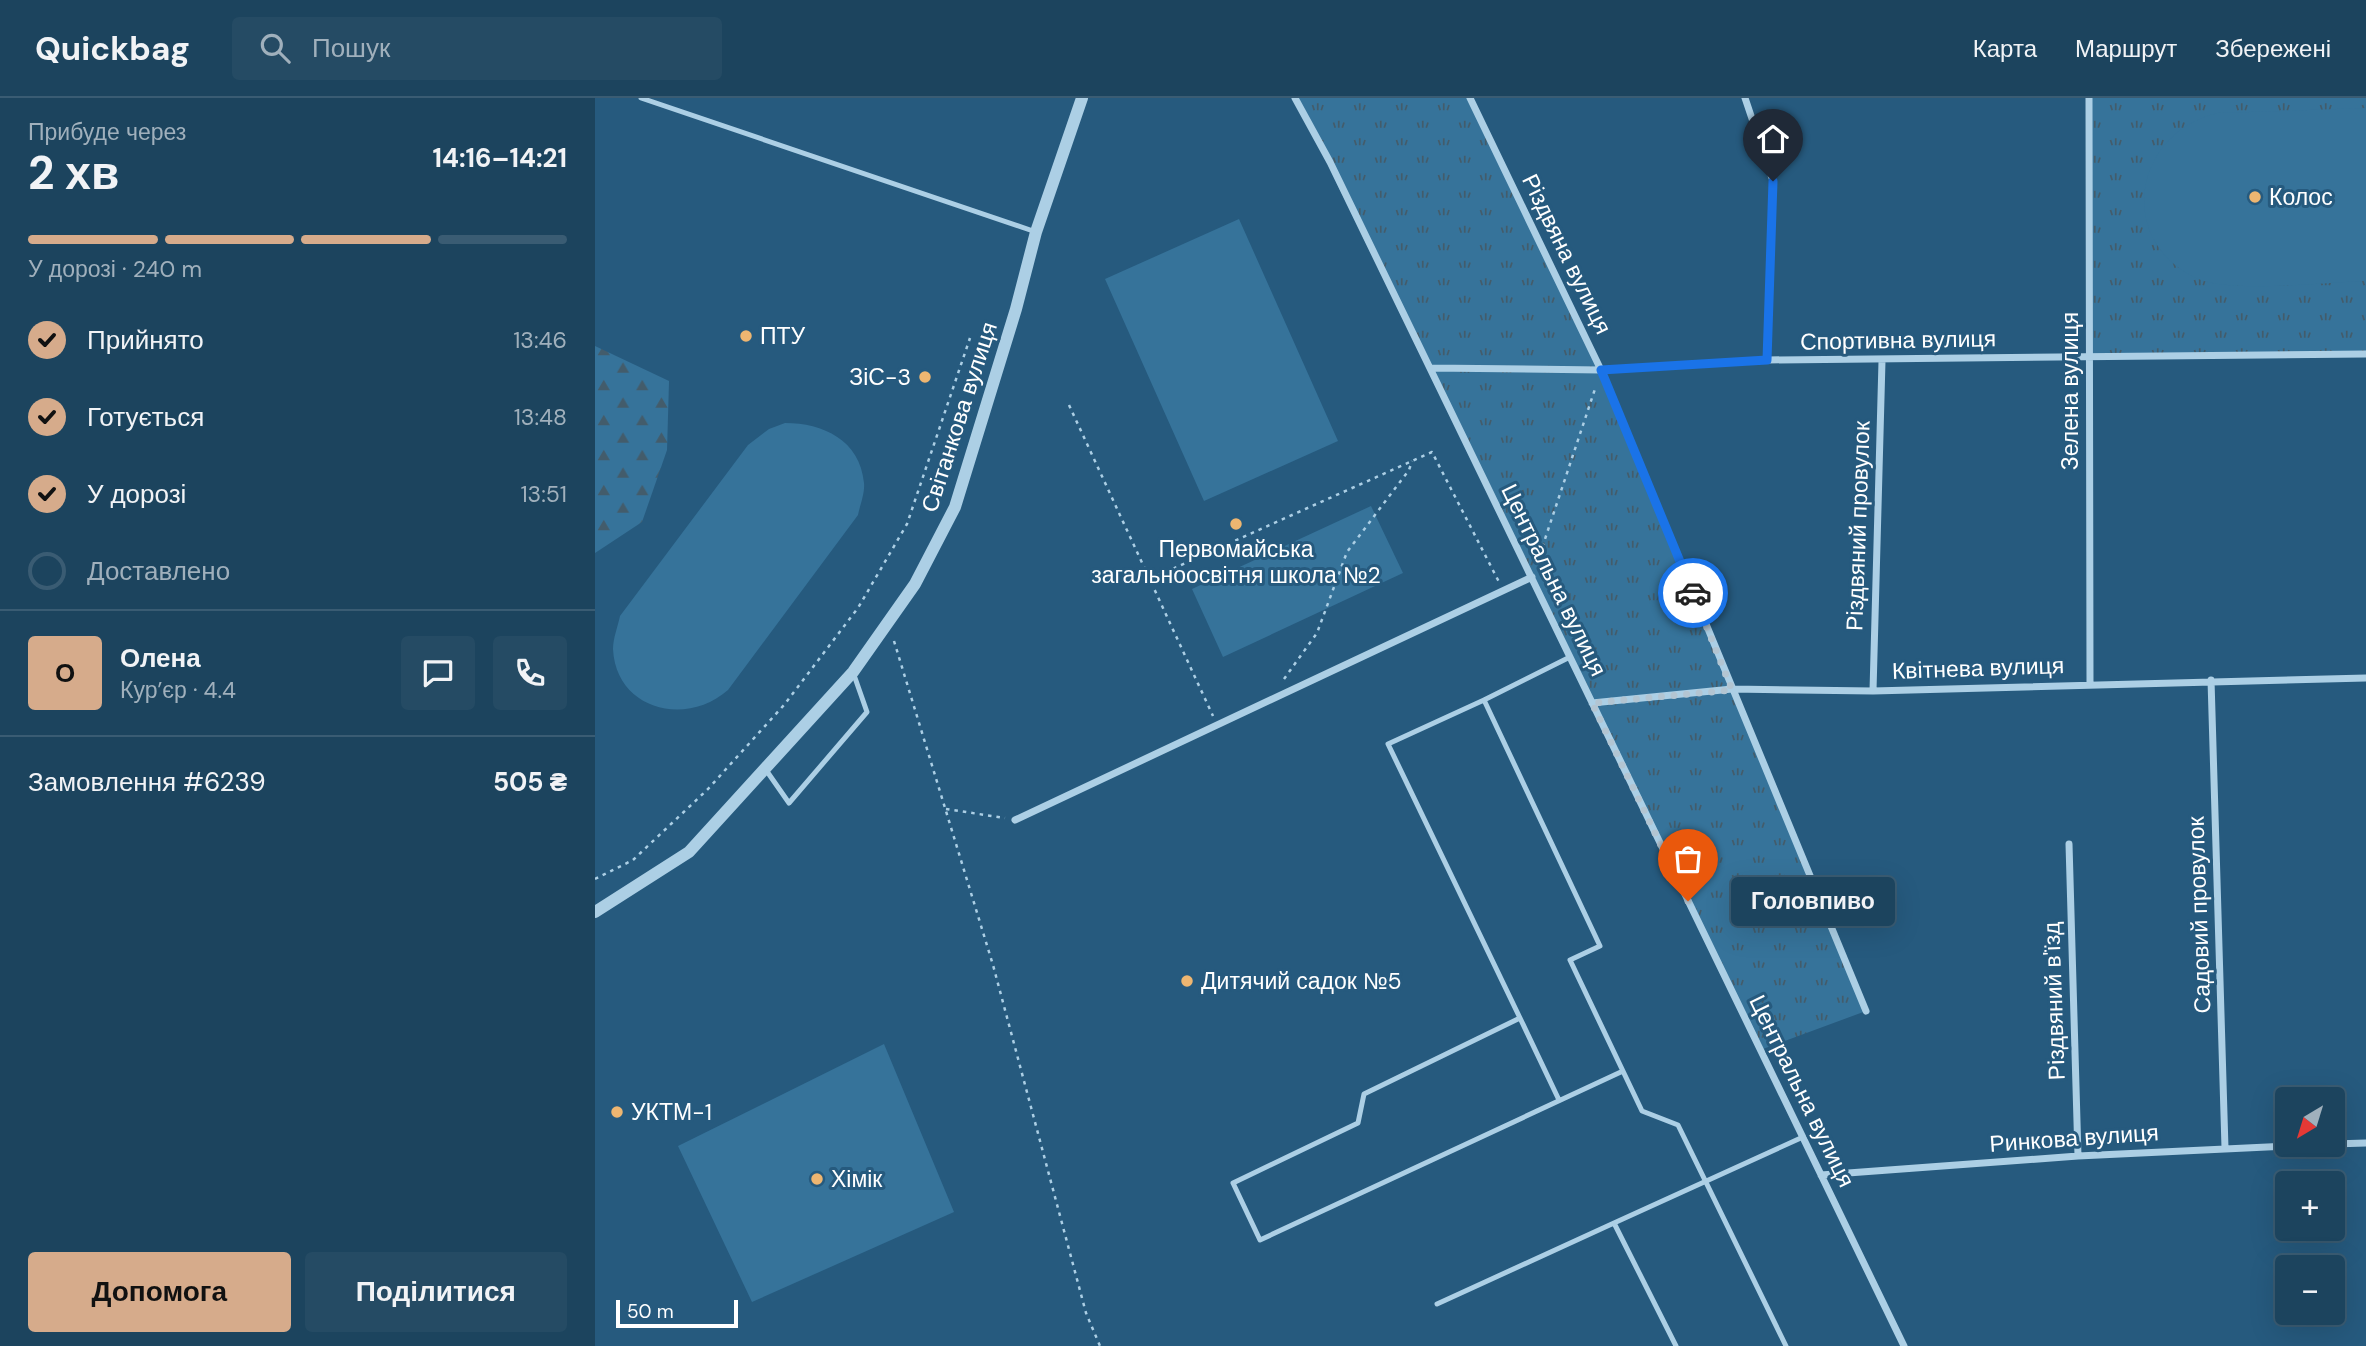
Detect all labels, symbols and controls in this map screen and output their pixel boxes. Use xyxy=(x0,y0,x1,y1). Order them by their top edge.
search box xyxy=(232,17,722,80)
text: Quickbag xyxy=(35,27,190,70)
icon: search xyxy=(256,29,294,67)
text: Пошук xyxy=(312,31,390,65)
text: Карта xyxy=(1973,33,2037,64)
text: Маршрут xyxy=(2075,33,2177,64)
text: Збережені xyxy=(2215,33,2331,64)
pin xyxy=(1743,109,1803,181)
text: Прибуде через xyxy=(28,117,186,147)
icon: home xyxy=(1754,120,1792,158)
text: 14:16–14:21 xyxy=(433,141,567,175)
text: 2 хв xyxy=(28,143,119,203)
street label: Різдвяна вулиця xyxy=(1515,169,1619,339)
place label: Колос xyxy=(2269,182,2333,212)
marker: Колос xyxy=(2247,189,2263,205)
text: У дорозі · 240 m xyxy=(28,254,202,284)
street label: Зелена вулиця xyxy=(2055,312,2085,470)
street label: Світанкова вулиця xyxy=(914,318,1004,516)
icon: check xyxy=(28,321,66,359)
place label: ПТУ xyxy=(760,321,806,351)
text: Прийнято xyxy=(87,323,204,357)
street label: Спортивна вулиця xyxy=(1800,323,1996,357)
text: 13:46 xyxy=(513,325,567,355)
marker: ПТУ xyxy=(738,328,754,344)
place label: ЗіС-3 xyxy=(849,362,911,392)
marker: ЗіС-3 xyxy=(917,369,933,385)
icon: check xyxy=(28,398,66,436)
text: Готується xyxy=(87,400,204,434)
text: 13:48 xyxy=(514,402,567,432)
street label: Різдвяний провулок xyxy=(1839,420,1877,632)
icon: check xyxy=(28,475,66,513)
text: У дорозі xyxy=(87,477,186,511)
text: 13:51 xyxy=(520,479,567,509)
street label: Центральна вулиця xyxy=(1494,479,1614,681)
marker: Первомайська загальноосвітня школа №2 xyxy=(1228,516,1244,532)
place label: Первомайська загальноосвітня школа №2 xyxy=(1091,534,1381,590)
text: Доставлено xyxy=(87,554,230,588)
courier xyxy=(1658,558,1728,628)
icon: car xyxy=(1674,574,1712,612)
button: chat xyxy=(401,636,475,710)
button: phone xyxy=(493,636,567,710)
text: Олена xyxy=(120,641,201,675)
street label: Квітнева вулиця xyxy=(1891,650,2065,686)
text: О xyxy=(55,656,75,690)
text: Кур’єр · 4.4 xyxy=(120,675,236,705)
text: Замовлення #6239 xyxy=(28,765,266,799)
text: 505 ₴ xyxy=(493,765,567,799)
street label: Садовий провулок xyxy=(2181,815,2217,1014)
pin xyxy=(1658,829,1718,901)
icon: bag xyxy=(1669,840,1707,878)
callout: Головпиво xyxy=(1730,876,1895,926)
text: Головпиво xyxy=(1751,886,1875,916)
street label: Різдвяний в'їзд xyxy=(2036,921,2072,1081)
place label: Дитячий садок №5 xyxy=(1201,966,1402,996)
marker: Дитячий садок №5 xyxy=(1179,973,1195,989)
street label: Центральна вулиця xyxy=(1742,990,1862,1192)
north arrow xyxy=(2275,1087,2345,1157)
map controls xyxy=(2275,1087,2345,1325)
place label: УКТМ-1 xyxy=(631,1097,712,1127)
marker: УКТМ-1 xyxy=(609,1104,625,1120)
street label: Ринкова вулиця xyxy=(1988,1117,2160,1159)
place label: Хімік xyxy=(831,1164,883,1194)
marker: Хімік xyxy=(809,1171,825,1187)
button: + xyxy=(2275,1171,2345,1241)
button: Допомога xyxy=(28,1252,291,1332)
button: Поділитися xyxy=(305,1252,567,1332)
button: − xyxy=(2275,1255,2345,1325)
scale bar xyxy=(616,1297,739,1329)
text: 50 m xyxy=(627,1299,674,1324)

